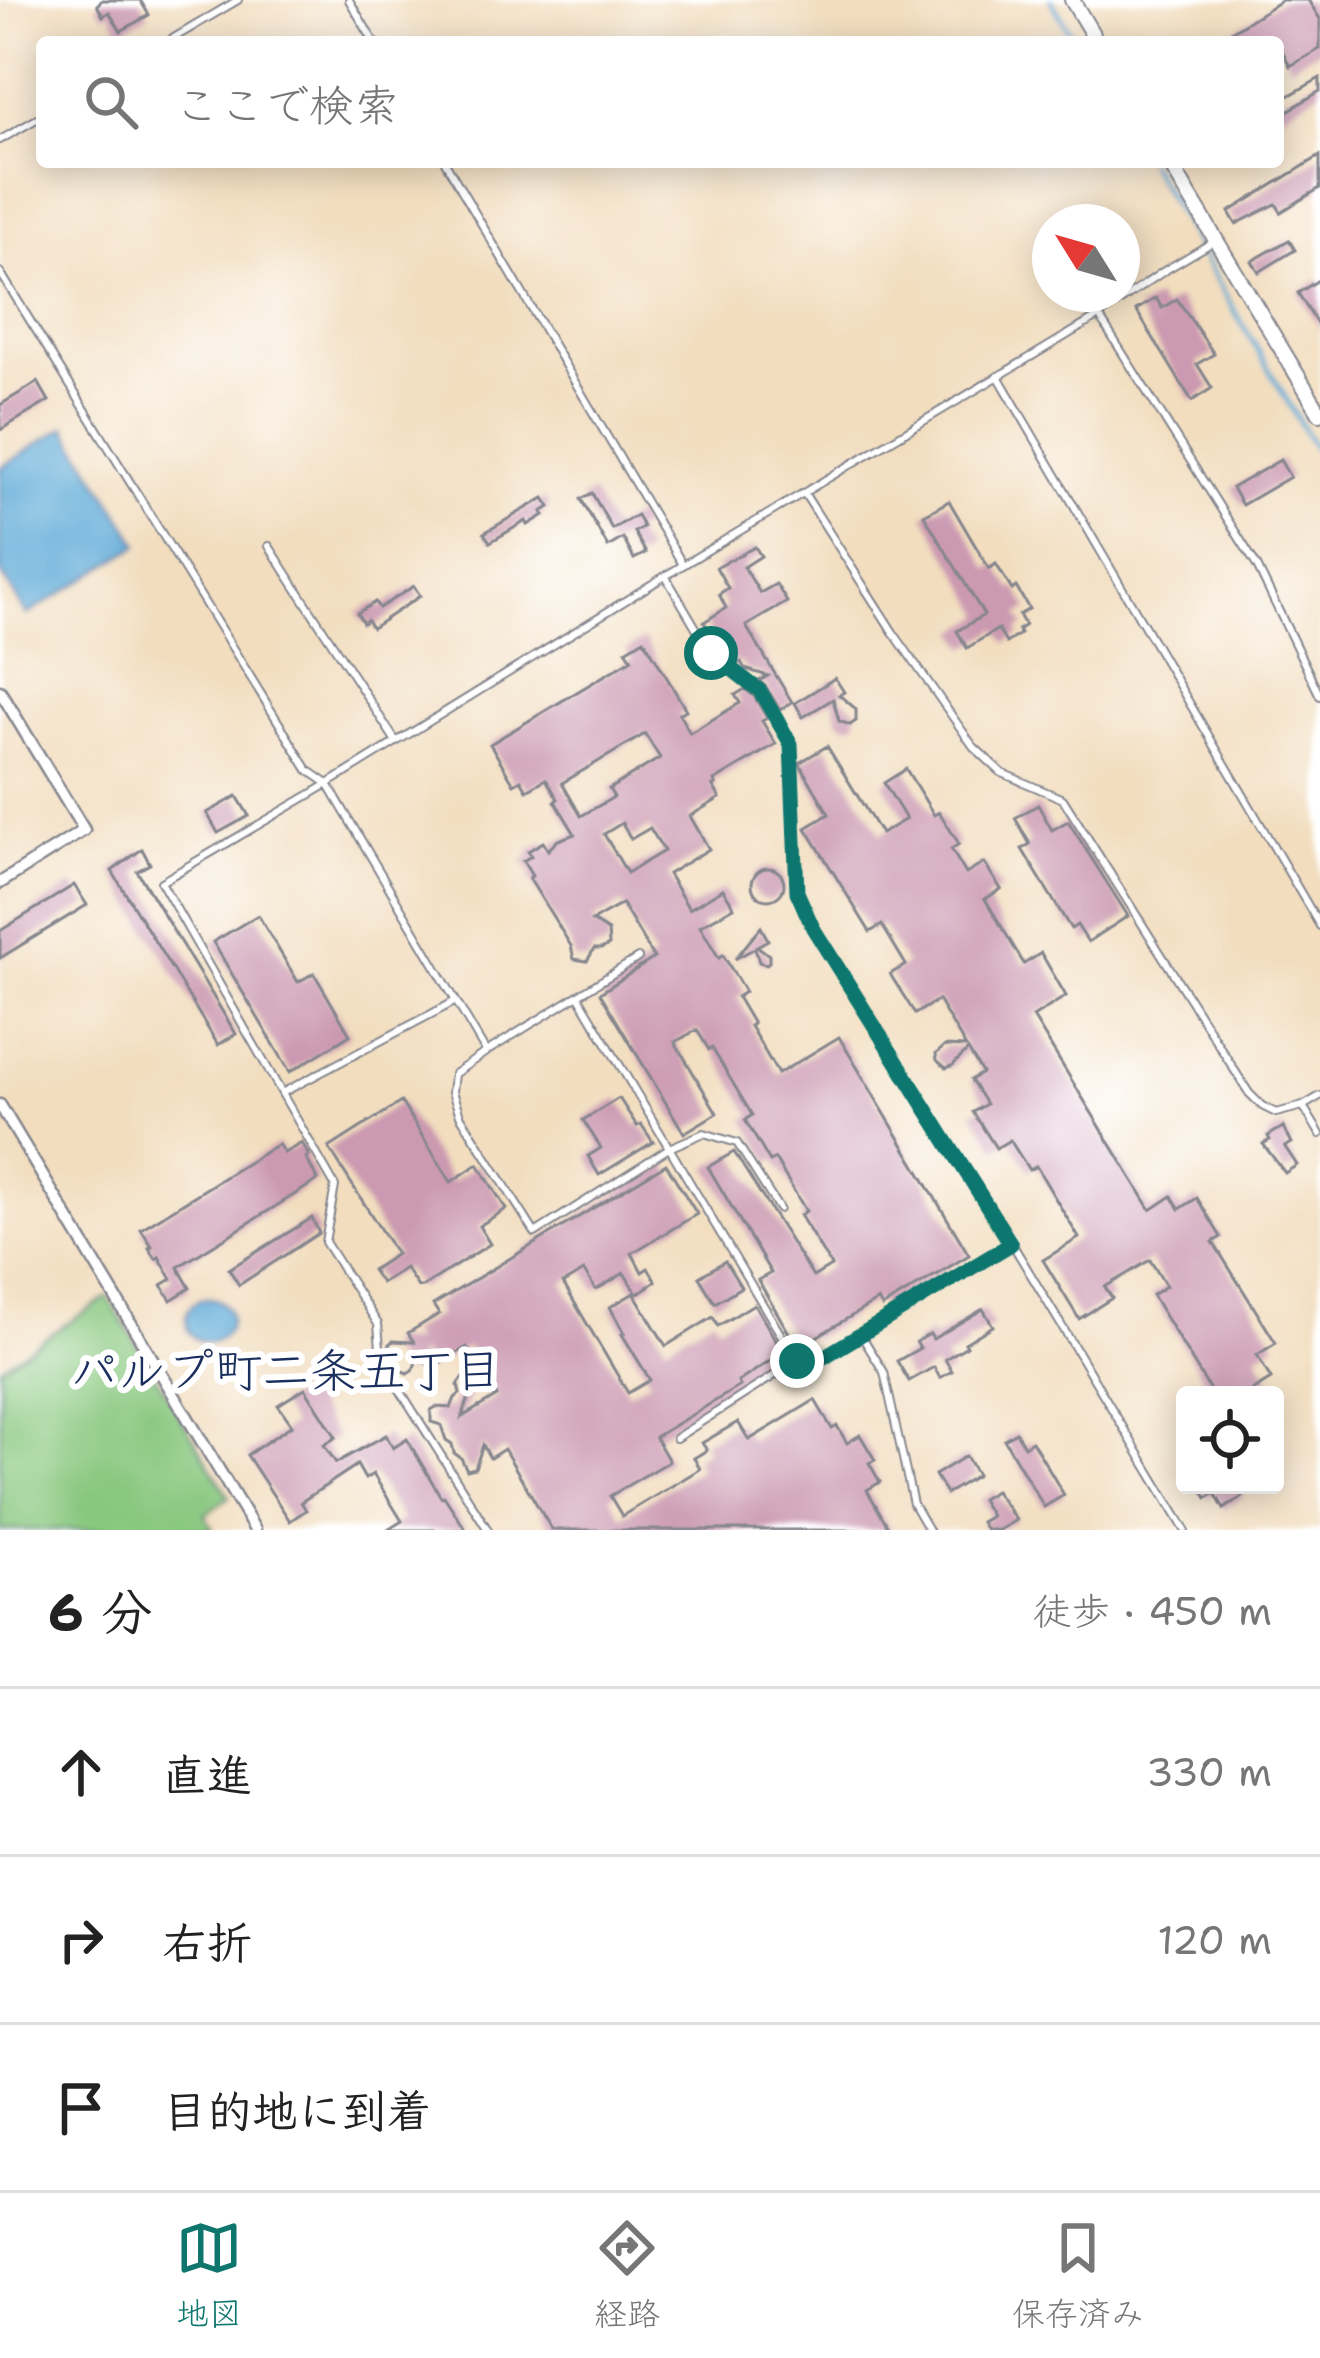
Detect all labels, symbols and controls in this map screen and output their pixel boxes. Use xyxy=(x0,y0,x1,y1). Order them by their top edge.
search box xyxy=(36,36,1284,168)
icon: search xyxy=(78,69,144,135)
text: ここで検索 xyxy=(174,75,399,135)
north arrow xyxy=(1032,204,1140,312)
route start xyxy=(684,626,738,680)
route end xyxy=(770,1334,824,1388)
district label: パルプ町二条五丁目 xyxy=(70,1338,502,1402)
map controls xyxy=(1176,1386,1284,1494)
button: locate xyxy=(1176,1386,1284,1494)
text: 6 分 xyxy=(48,1578,152,1646)
text: 徒歩 · 450 m xyxy=(1033,1585,1272,1637)
icon: ahead xyxy=(48,1739,114,1805)
text: 直進 xyxy=(162,1745,252,1805)
text: 330 m xyxy=(1146,1746,1272,1798)
icon: right xyxy=(48,1907,114,1973)
text: 右折 xyxy=(162,1913,252,1973)
text: 120 m xyxy=(1157,1914,1272,1966)
icon: arrive xyxy=(48,2075,114,2141)
text: 目的地に到着 xyxy=(162,2081,432,2141)
tab: 地図 xyxy=(176,2215,242,2336)
tab: 経路 xyxy=(594,2215,660,2336)
tab: 保存済み xyxy=(1012,2215,1144,2336)

